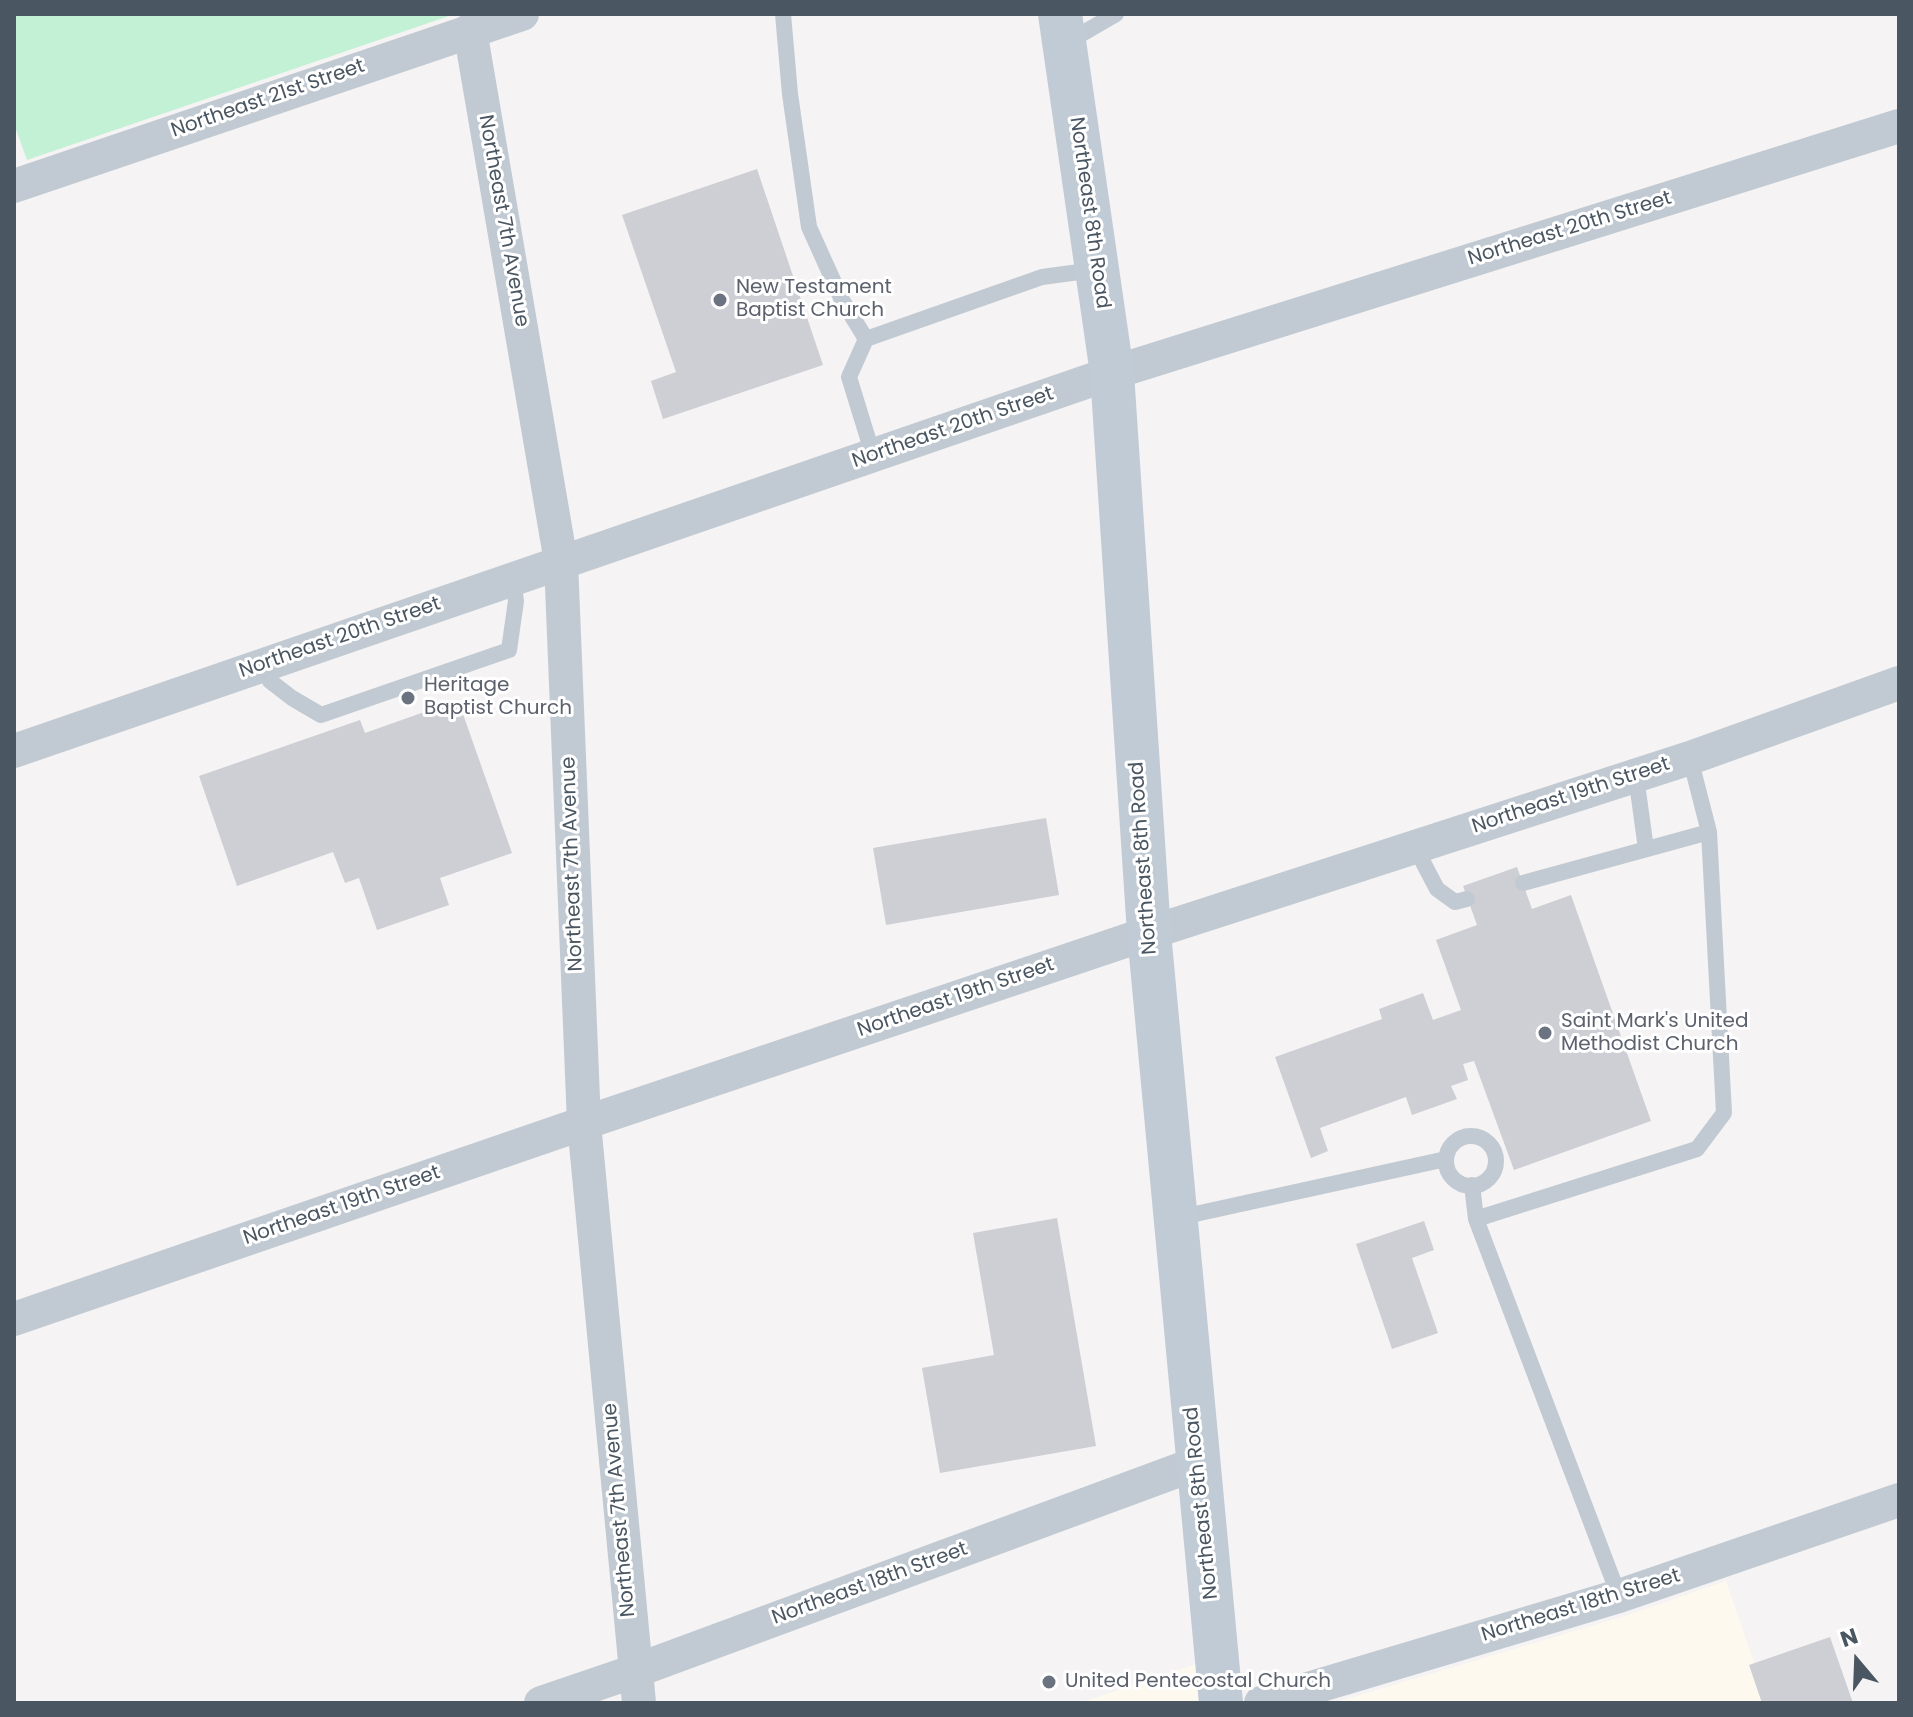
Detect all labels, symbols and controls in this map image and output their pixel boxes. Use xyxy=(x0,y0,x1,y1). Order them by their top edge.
street label: Northeast 21st Street xyxy=(168,55,368,143)
street label: Northeast 7th Avenue xyxy=(473,113,533,329)
street label: Northeast 8th Road xyxy=(1064,116,1114,310)
street label: Northeast 20th Street xyxy=(1465,187,1675,271)
place label: New Testament Baptist Church xyxy=(736,276,892,323)
marker: New Testament Baptist Church xyxy=(711,291,729,309)
street label: Northeast 20th Street xyxy=(849,382,1057,474)
street label: Northeast 20th Street xyxy=(236,592,444,684)
place label: Heritage Baptist Church xyxy=(424,674,572,721)
marker: Heritage Baptist Church xyxy=(399,689,417,707)
street label: Northeast 19th Street xyxy=(1469,753,1673,839)
street label: Northeast 7th Avenue xyxy=(557,756,589,972)
street label: Northeast 8th Road xyxy=(1125,761,1163,955)
street label: Northeast 19th Street xyxy=(855,953,1057,1043)
place label: Saint Mark's United Methodist Church xyxy=(1561,1010,1748,1057)
marker: Saint Mark's United Methodist Church xyxy=(1536,1024,1554,1042)
street label: Northeast 19th Street xyxy=(241,1161,443,1251)
street label: Northeast 7th Avenue xyxy=(599,1402,641,1618)
street label: Northeast 8th Road xyxy=(1180,1406,1224,1600)
street label: Northeast 18th Street xyxy=(769,1537,971,1631)
street label: Northeast 18th Street xyxy=(1479,1564,1683,1648)
text: N xyxy=(1836,1620,1862,1655)
north arrow xyxy=(1817,1621,1897,1701)
place label: United Pentecostal Church xyxy=(1065,1670,1331,1694)
marker: United Pentecostal Church xyxy=(1040,1673,1058,1691)

